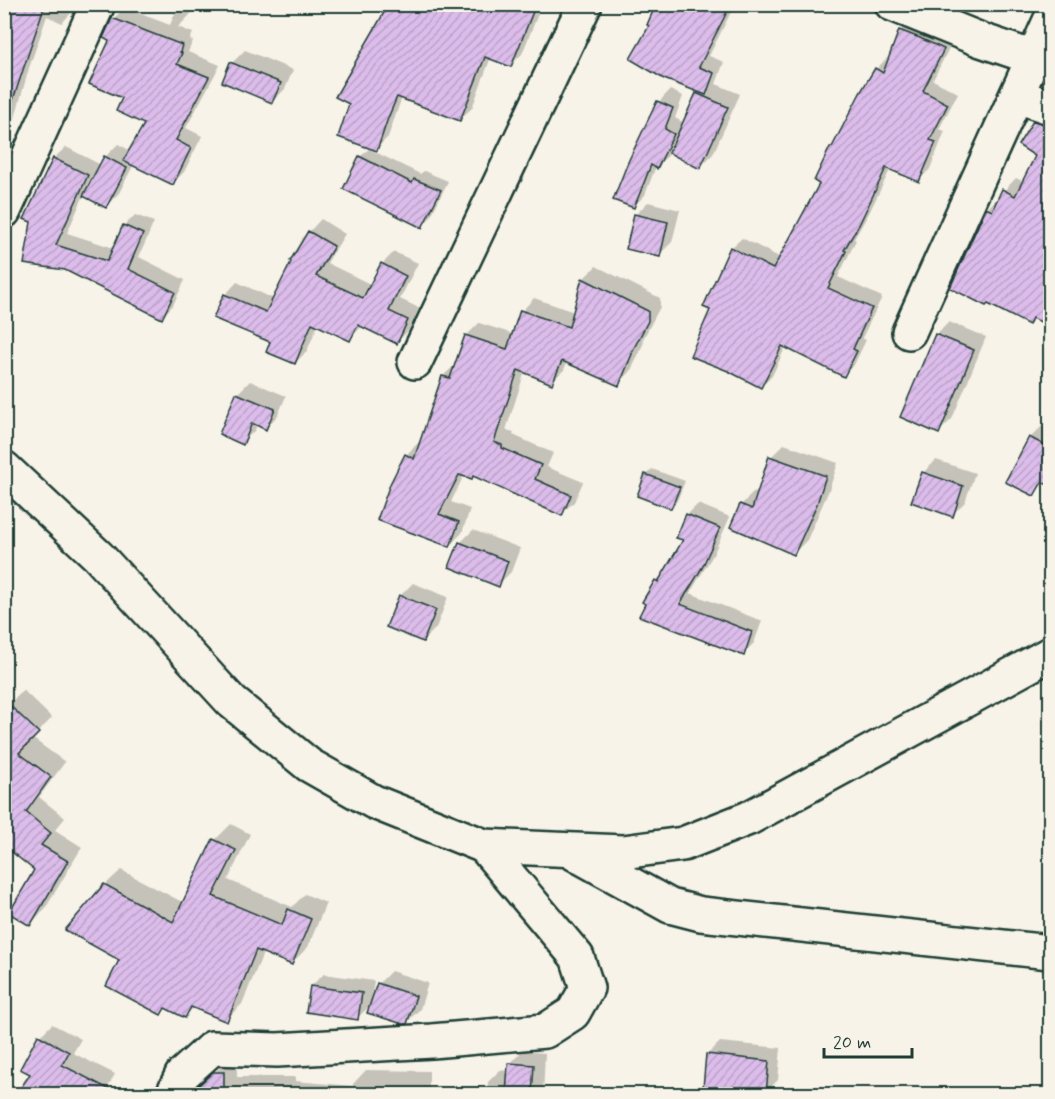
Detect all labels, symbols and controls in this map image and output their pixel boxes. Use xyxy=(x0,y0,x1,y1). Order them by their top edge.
scale bar xyxy=(824,1021,912,1059)
text: 20 m xyxy=(833,1031,871,1055)

